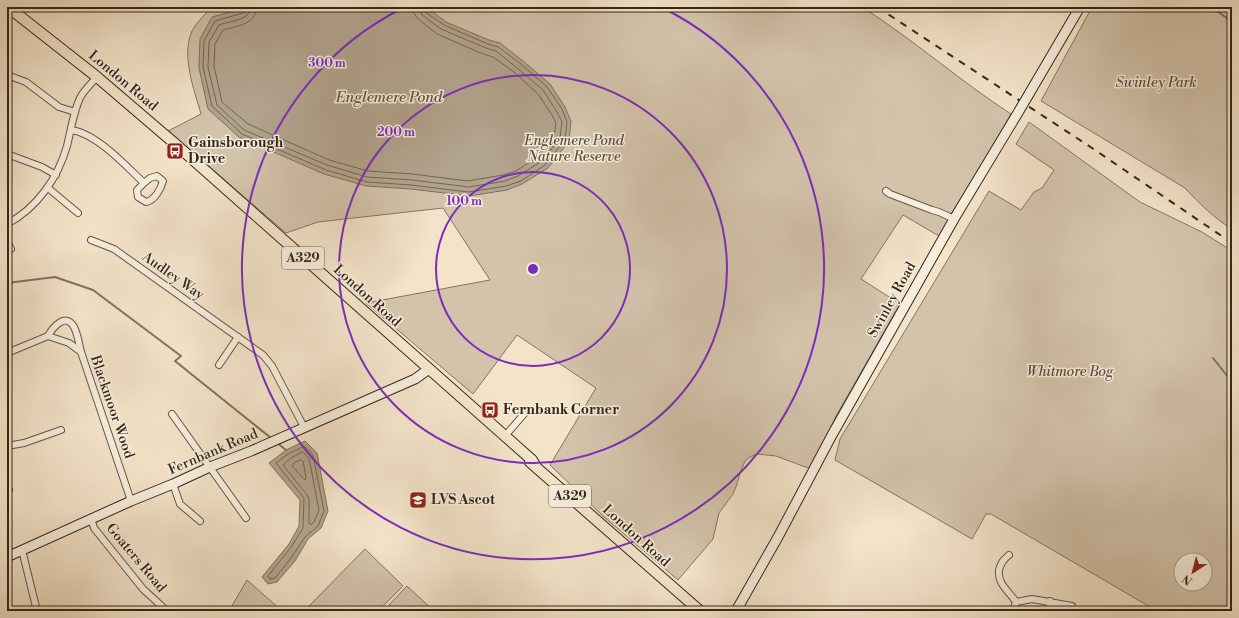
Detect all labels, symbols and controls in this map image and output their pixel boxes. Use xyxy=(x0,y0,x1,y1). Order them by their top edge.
street label: London Road xyxy=(85,47,161,115)
text: 300 m xyxy=(308,56,346,71)
park label: Swinley Park xyxy=(1115,74,1197,92)
water label: Englemere Pond xyxy=(335,88,443,107)
text: 200 m xyxy=(377,125,415,140)
park label: Englemere Pond Nature Reserve xyxy=(523,132,625,166)
place label: Gainsborough Drive xyxy=(188,134,283,168)
bus stop icon: Gainsborough Drive xyxy=(165,141,185,161)
text: 100 m xyxy=(446,194,482,209)
street label: Audley Way xyxy=(138,247,208,304)
road number: A329 xyxy=(282,247,324,269)
street label: Swinley Road xyxy=(864,259,920,341)
street label: London Road xyxy=(329,261,405,331)
centre of rings xyxy=(526,262,540,276)
street label: Blackmoor Wood xyxy=(86,352,138,461)
park label: Whitmore Bog xyxy=(1027,363,1114,381)
bus stop icon: Fernbank Corner xyxy=(480,400,500,420)
place label: Fernbank Corner xyxy=(503,401,619,419)
street label: Fernbank Road xyxy=(165,425,261,479)
road number: A329 xyxy=(549,485,591,507)
school or university icon: LVS Ascot xyxy=(408,490,428,510)
place label: LVS Ascot xyxy=(431,491,496,509)
street label: London Road xyxy=(598,501,674,571)
street label: Goaters Road xyxy=(102,520,170,596)
north arrow xyxy=(1173,552,1213,592)
text: N xyxy=(1180,571,1195,588)

